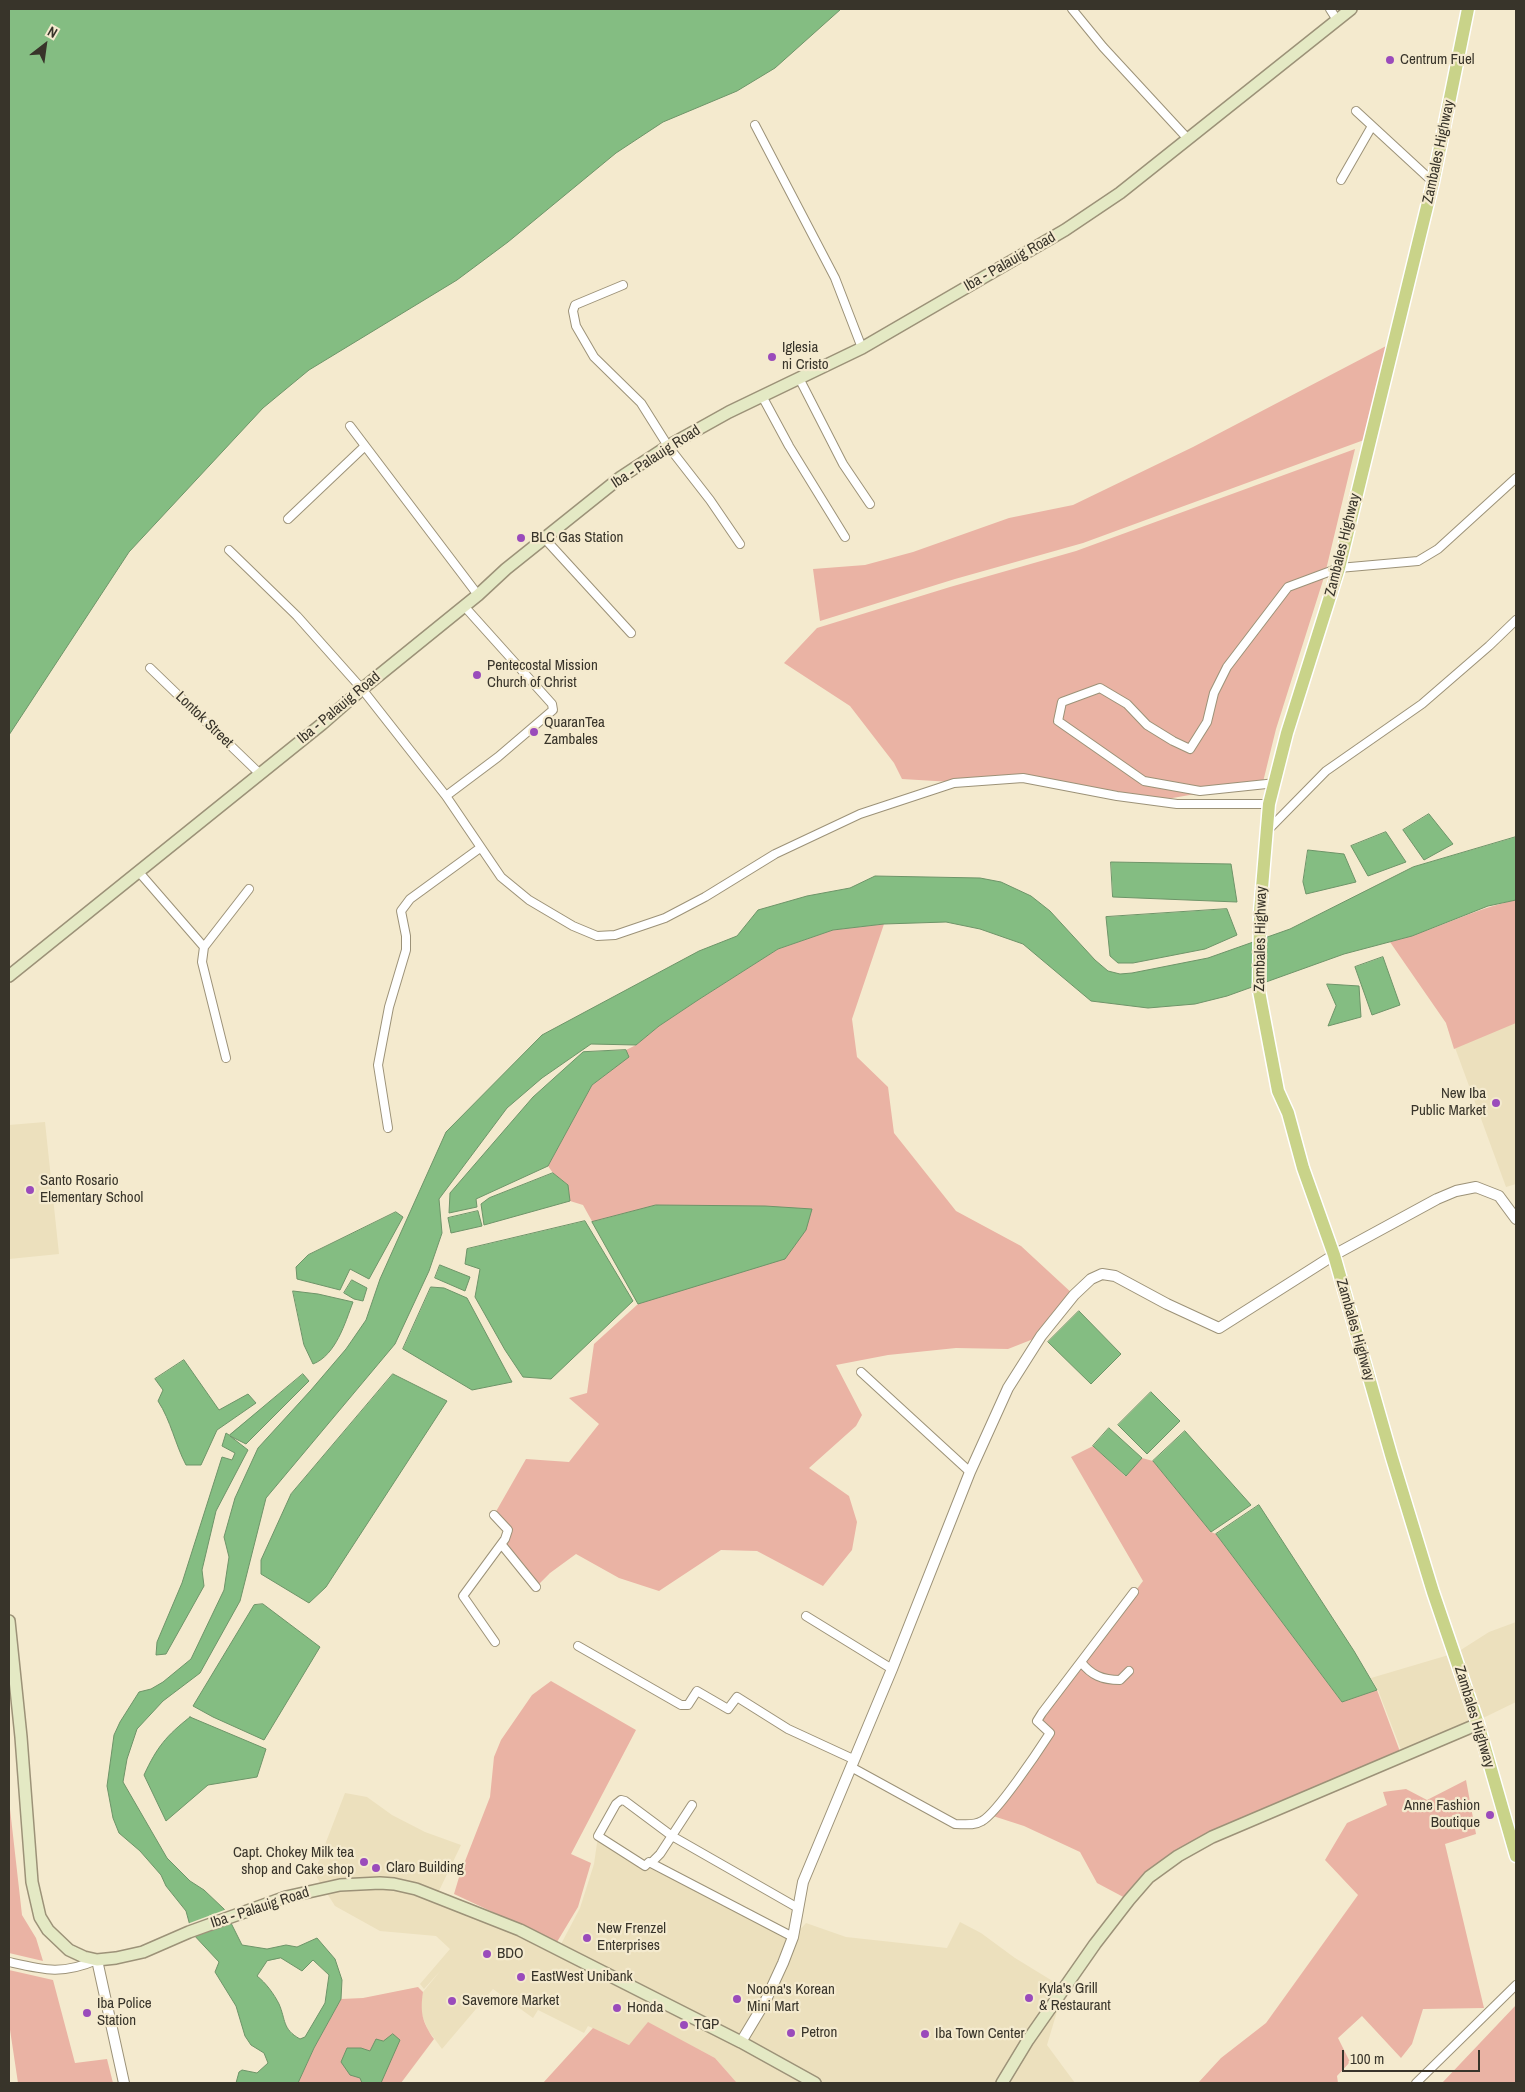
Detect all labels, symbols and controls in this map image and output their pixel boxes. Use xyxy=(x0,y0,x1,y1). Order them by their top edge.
north arrow xyxy=(20,20,70,70)
text: N xyxy=(44,22,61,42)
place label: Centrum Fuel xyxy=(1400,51,1475,69)
marker: Centrum Fuel xyxy=(1384,54,1396,66)
street label: Zambales Highway xyxy=(1419,99,1459,205)
street label: Iba - Palauig Road xyxy=(961,229,1059,295)
place label: Iglesia ni Cristo xyxy=(782,339,828,374)
marker: Iglesia ni Cristo xyxy=(766,351,778,363)
street label: Iba - Palauig Road xyxy=(608,422,704,492)
street label: Zambales Highway xyxy=(1322,492,1364,598)
place label: BLC Gas Station xyxy=(531,529,623,547)
marker: BLC Gas Station xyxy=(515,532,527,544)
place label: Pentecostal Mission Church of Christ xyxy=(487,657,598,692)
street label: Iba - Palauig Road xyxy=(294,668,384,748)
marker: Pentecostal Mission Church of Christ xyxy=(471,669,483,681)
street label: Lontok Street xyxy=(171,688,237,752)
place label: QuaranTea Zambales xyxy=(544,714,605,749)
marker: QuaranTea Zambales xyxy=(528,726,540,738)
street label: Zambales Highway xyxy=(1251,886,1271,992)
place label: New Iba Public Market xyxy=(1411,1085,1486,1120)
marker: New Iba Public Market xyxy=(1490,1097,1502,1109)
place label: Santo Rosario Elementary School xyxy=(40,1172,143,1207)
marker: Santo Rosario Elementary School xyxy=(24,1184,36,1196)
street label: Zambales Highway xyxy=(1332,1277,1378,1383)
street label: Zambales Highway xyxy=(1450,1664,1498,1770)
place label: Anne Fashion Boutique xyxy=(1404,1797,1480,1832)
marker: Anne Fashion Boutique xyxy=(1484,1809,1496,1821)
place label: Capt. Chokey Milk tea shop and Cake shop xyxy=(233,1844,354,1879)
marker: Capt. Chokey Milk tea shop and Cake shop xyxy=(358,1856,370,1868)
place label: Claro Building xyxy=(386,1859,464,1877)
marker: Claro Building xyxy=(370,1862,382,1874)
street label: Iba - Palauig Road xyxy=(208,1884,312,1932)
place label: New Frenzel Enterprises xyxy=(597,1920,666,1955)
marker: New Frenzel Enterprises xyxy=(581,1932,593,1944)
place label: BDO xyxy=(497,1945,524,1963)
marker: BDO xyxy=(481,1948,493,1960)
place label: EastWest Unibank xyxy=(531,1968,633,1986)
marker: EastWest Unibank xyxy=(515,1971,527,1983)
place label: Kyla's Grill & Restaurant xyxy=(1039,1980,1111,2015)
place label: Noona's Korean Mini Mart xyxy=(747,1981,835,2016)
place label: Savemore Market xyxy=(462,1992,559,2010)
marker: Kyla's Grill & Restaurant xyxy=(1023,1992,1035,2004)
marker: Noona's Korean Mini Mart xyxy=(731,1993,743,2005)
place label: Iba Police Station xyxy=(97,1995,152,2030)
marker: Savemore Market xyxy=(446,1995,458,2007)
place label: Honda xyxy=(627,1999,663,2017)
marker: Honda xyxy=(611,2002,623,2014)
marker: Iba Police Station xyxy=(81,2007,93,2019)
place label: TGP xyxy=(694,2016,719,2034)
marker: TGP xyxy=(678,2019,690,2031)
place label: Petron xyxy=(801,2024,837,2042)
place label: Iba Town Center xyxy=(935,2025,1025,2043)
marker: Petron xyxy=(785,2027,797,2039)
marker: Iba Town Center xyxy=(919,2028,931,2040)
scale bar xyxy=(1345,2040,1482,2072)
text: 100 m xyxy=(1350,2048,1384,2069)

